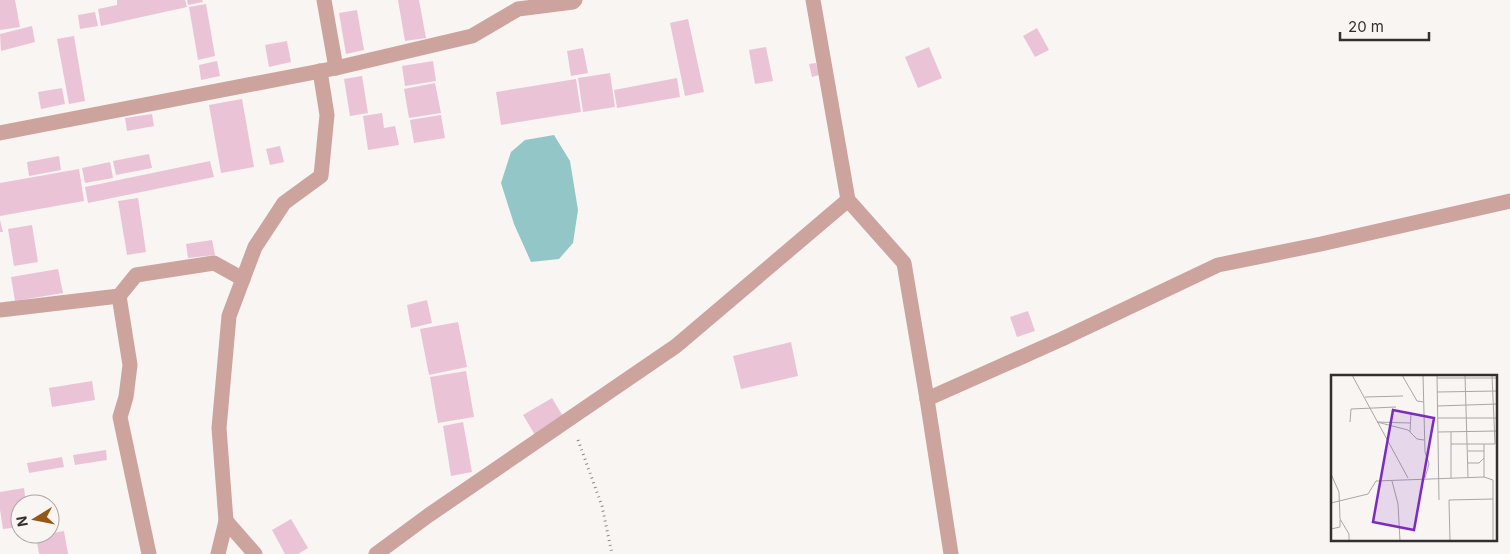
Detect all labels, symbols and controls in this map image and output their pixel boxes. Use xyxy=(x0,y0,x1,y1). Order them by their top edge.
scale bar xyxy=(1340,10,1429,42)
text: 20 m xyxy=(1348,17,1384,36)
inset map xyxy=(1331,375,1498,542)
north arrow xyxy=(10,494,60,544)
text: N xyxy=(12,515,31,528)

